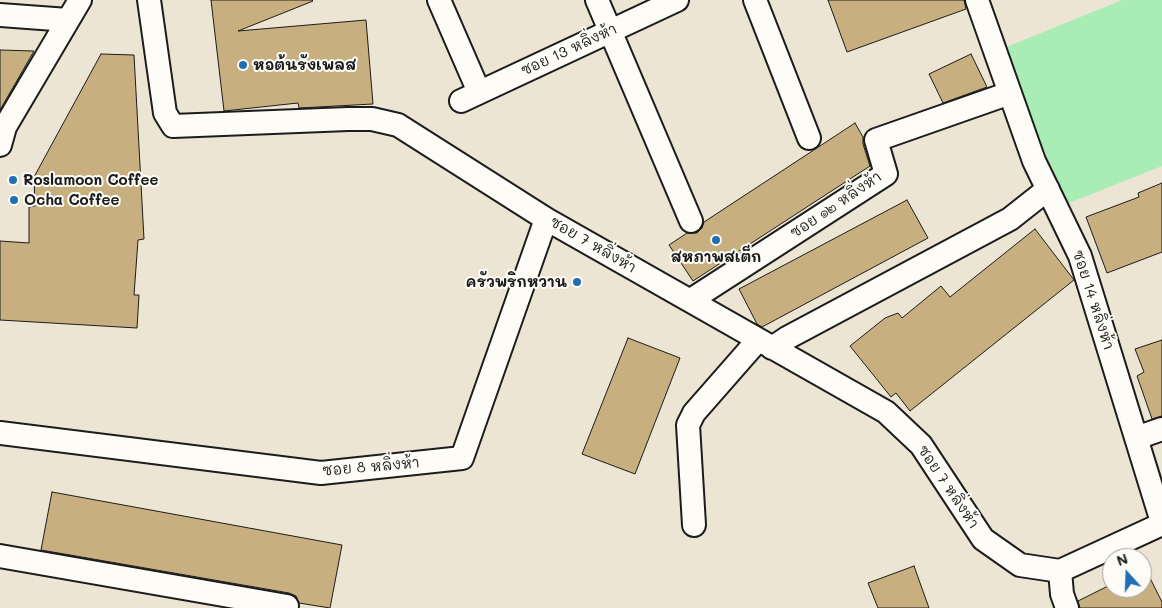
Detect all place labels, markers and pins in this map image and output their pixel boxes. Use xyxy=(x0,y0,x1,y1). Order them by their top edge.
place label: หอต้นรังเพลส xyxy=(253,56,356,74)
marker: หอต้นรังเพลส xyxy=(237,59,249,71)
place label: Roslamoon Coffee xyxy=(23,171,158,189)
marker: Roslamoon Coffee xyxy=(7,174,19,186)
place label: Ocha Coffee xyxy=(24,191,119,209)
marker: Ocha Coffee xyxy=(8,194,20,206)
marker: สหภาพสเต็ก xyxy=(710,234,722,246)
place label: สหภาพสเต็ก xyxy=(671,248,761,266)
place label: ครัวพริกหวาน xyxy=(466,273,567,291)
marker: ครัวพริกหวาน xyxy=(571,276,583,288)

